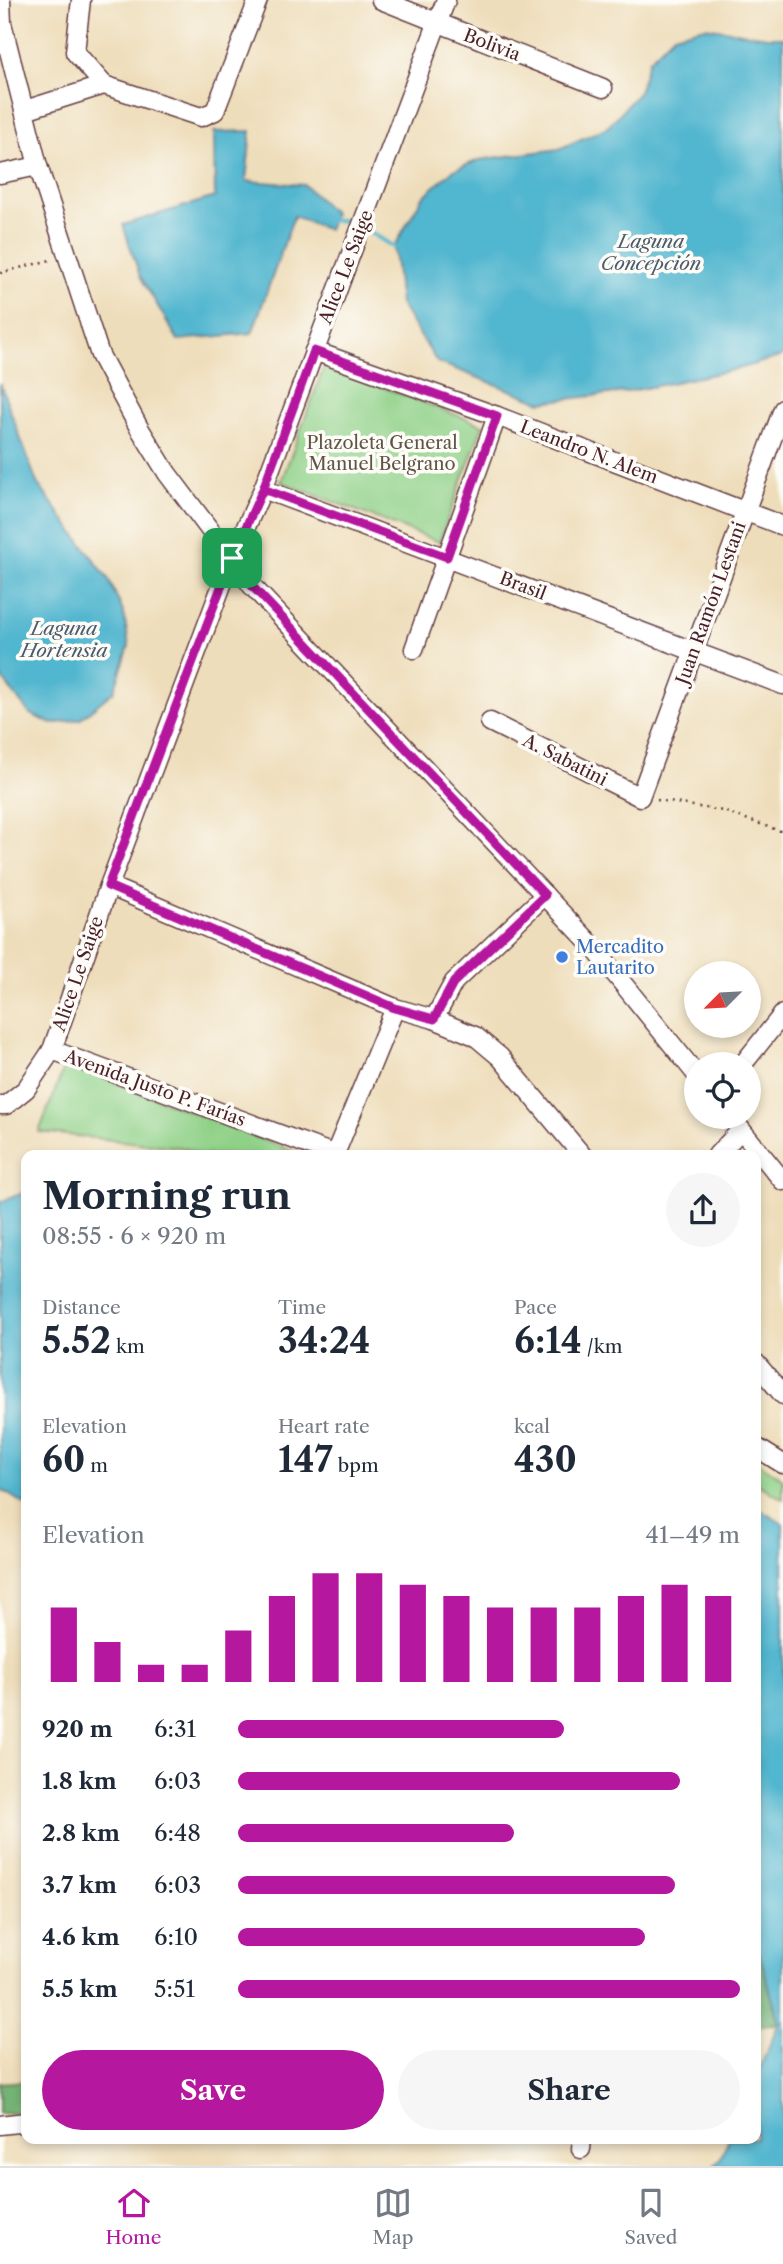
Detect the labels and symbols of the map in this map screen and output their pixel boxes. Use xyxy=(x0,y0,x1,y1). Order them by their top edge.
street label: Bolivia xyxy=(461,24,524,66)
street label: Alice Le Saige xyxy=(314,207,378,328)
water label: Laguna Concepción xyxy=(601,230,701,275)
street label: Leandro N. Alem xyxy=(517,416,661,488)
park label: Plazoleta General Manuel Belgrano xyxy=(306,432,458,475)
street label: Juan Ramón Lestani xyxy=(670,518,751,690)
pin xyxy=(202,528,262,588)
street label: Brasil xyxy=(497,567,549,605)
water label: Laguna Hortensia xyxy=(18,617,108,662)
street label: A. Sabatini xyxy=(518,729,611,791)
street label: Alice Le Saige xyxy=(48,914,108,1035)
place label: Mercadito Lautarito xyxy=(576,936,664,979)
marker: Mercadito Lautarito xyxy=(554,949,570,965)
north arrow xyxy=(684,961,761,1038)
street label: Avenida Justo P. Farías xyxy=(60,1045,249,1131)

